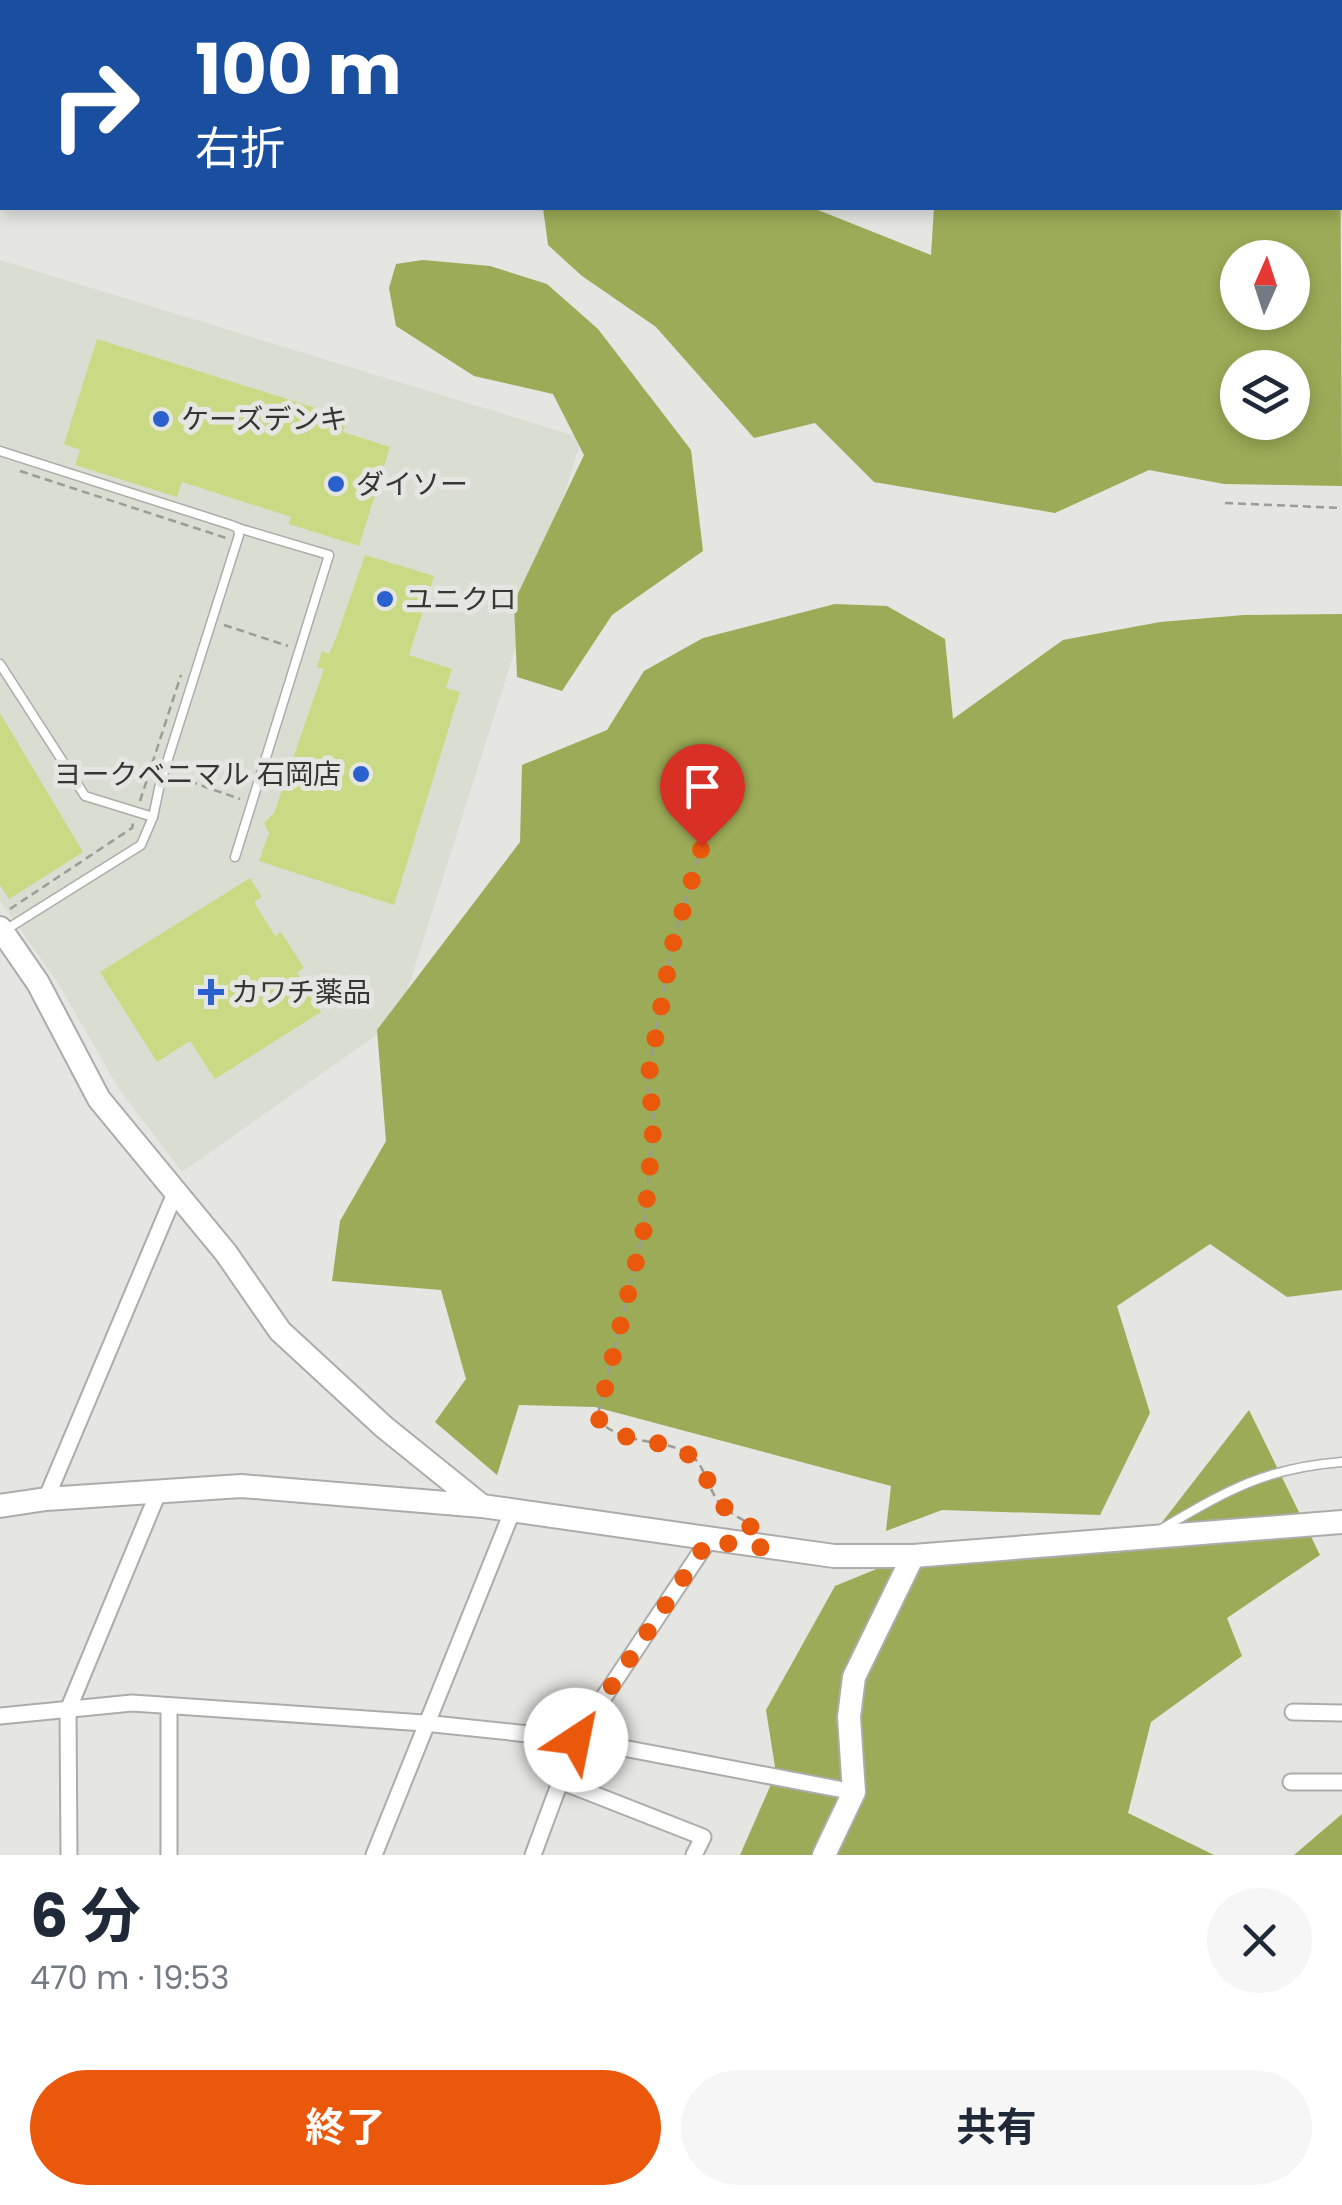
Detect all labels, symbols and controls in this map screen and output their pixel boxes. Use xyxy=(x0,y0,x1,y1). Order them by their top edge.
text: 100 m xyxy=(195,20,402,119)
icon: right xyxy=(30,40,160,170)
text: 右折 xyxy=(195,117,285,180)
north arrow xyxy=(1220,240,1310,330)
map controls xyxy=(1220,240,1310,440)
button: layers xyxy=(1220,350,1310,440)
place label: ケーズデンキ xyxy=(181,400,348,439)
marker: ケーズデンキ xyxy=(150,408,172,430)
place label: ダイソー xyxy=(356,465,468,504)
marker: ダイソー xyxy=(325,473,347,495)
place label: ユニクロ xyxy=(405,580,517,619)
marker: ユニクロ xyxy=(374,588,396,610)
pin xyxy=(660,744,745,847)
place label: ヨークベニマル 石岡店 xyxy=(54,755,341,794)
icon: arrive xyxy=(675,759,730,814)
marker: ヨークベニマル 石岡店 xyxy=(350,763,372,785)
place label: カワチ薬品 xyxy=(231,973,371,1012)
marker: カワチ薬品 xyxy=(200,981,222,1003)
position arrow xyxy=(524,1688,628,1792)
text: 6 分 xyxy=(30,1874,141,1958)
button: close xyxy=(1207,1888,1312,1993)
text: 470 m · 19:53 xyxy=(30,1955,229,2000)
button: 終了 xyxy=(30,2070,661,2185)
button: 共有 xyxy=(681,2070,1312,2185)

